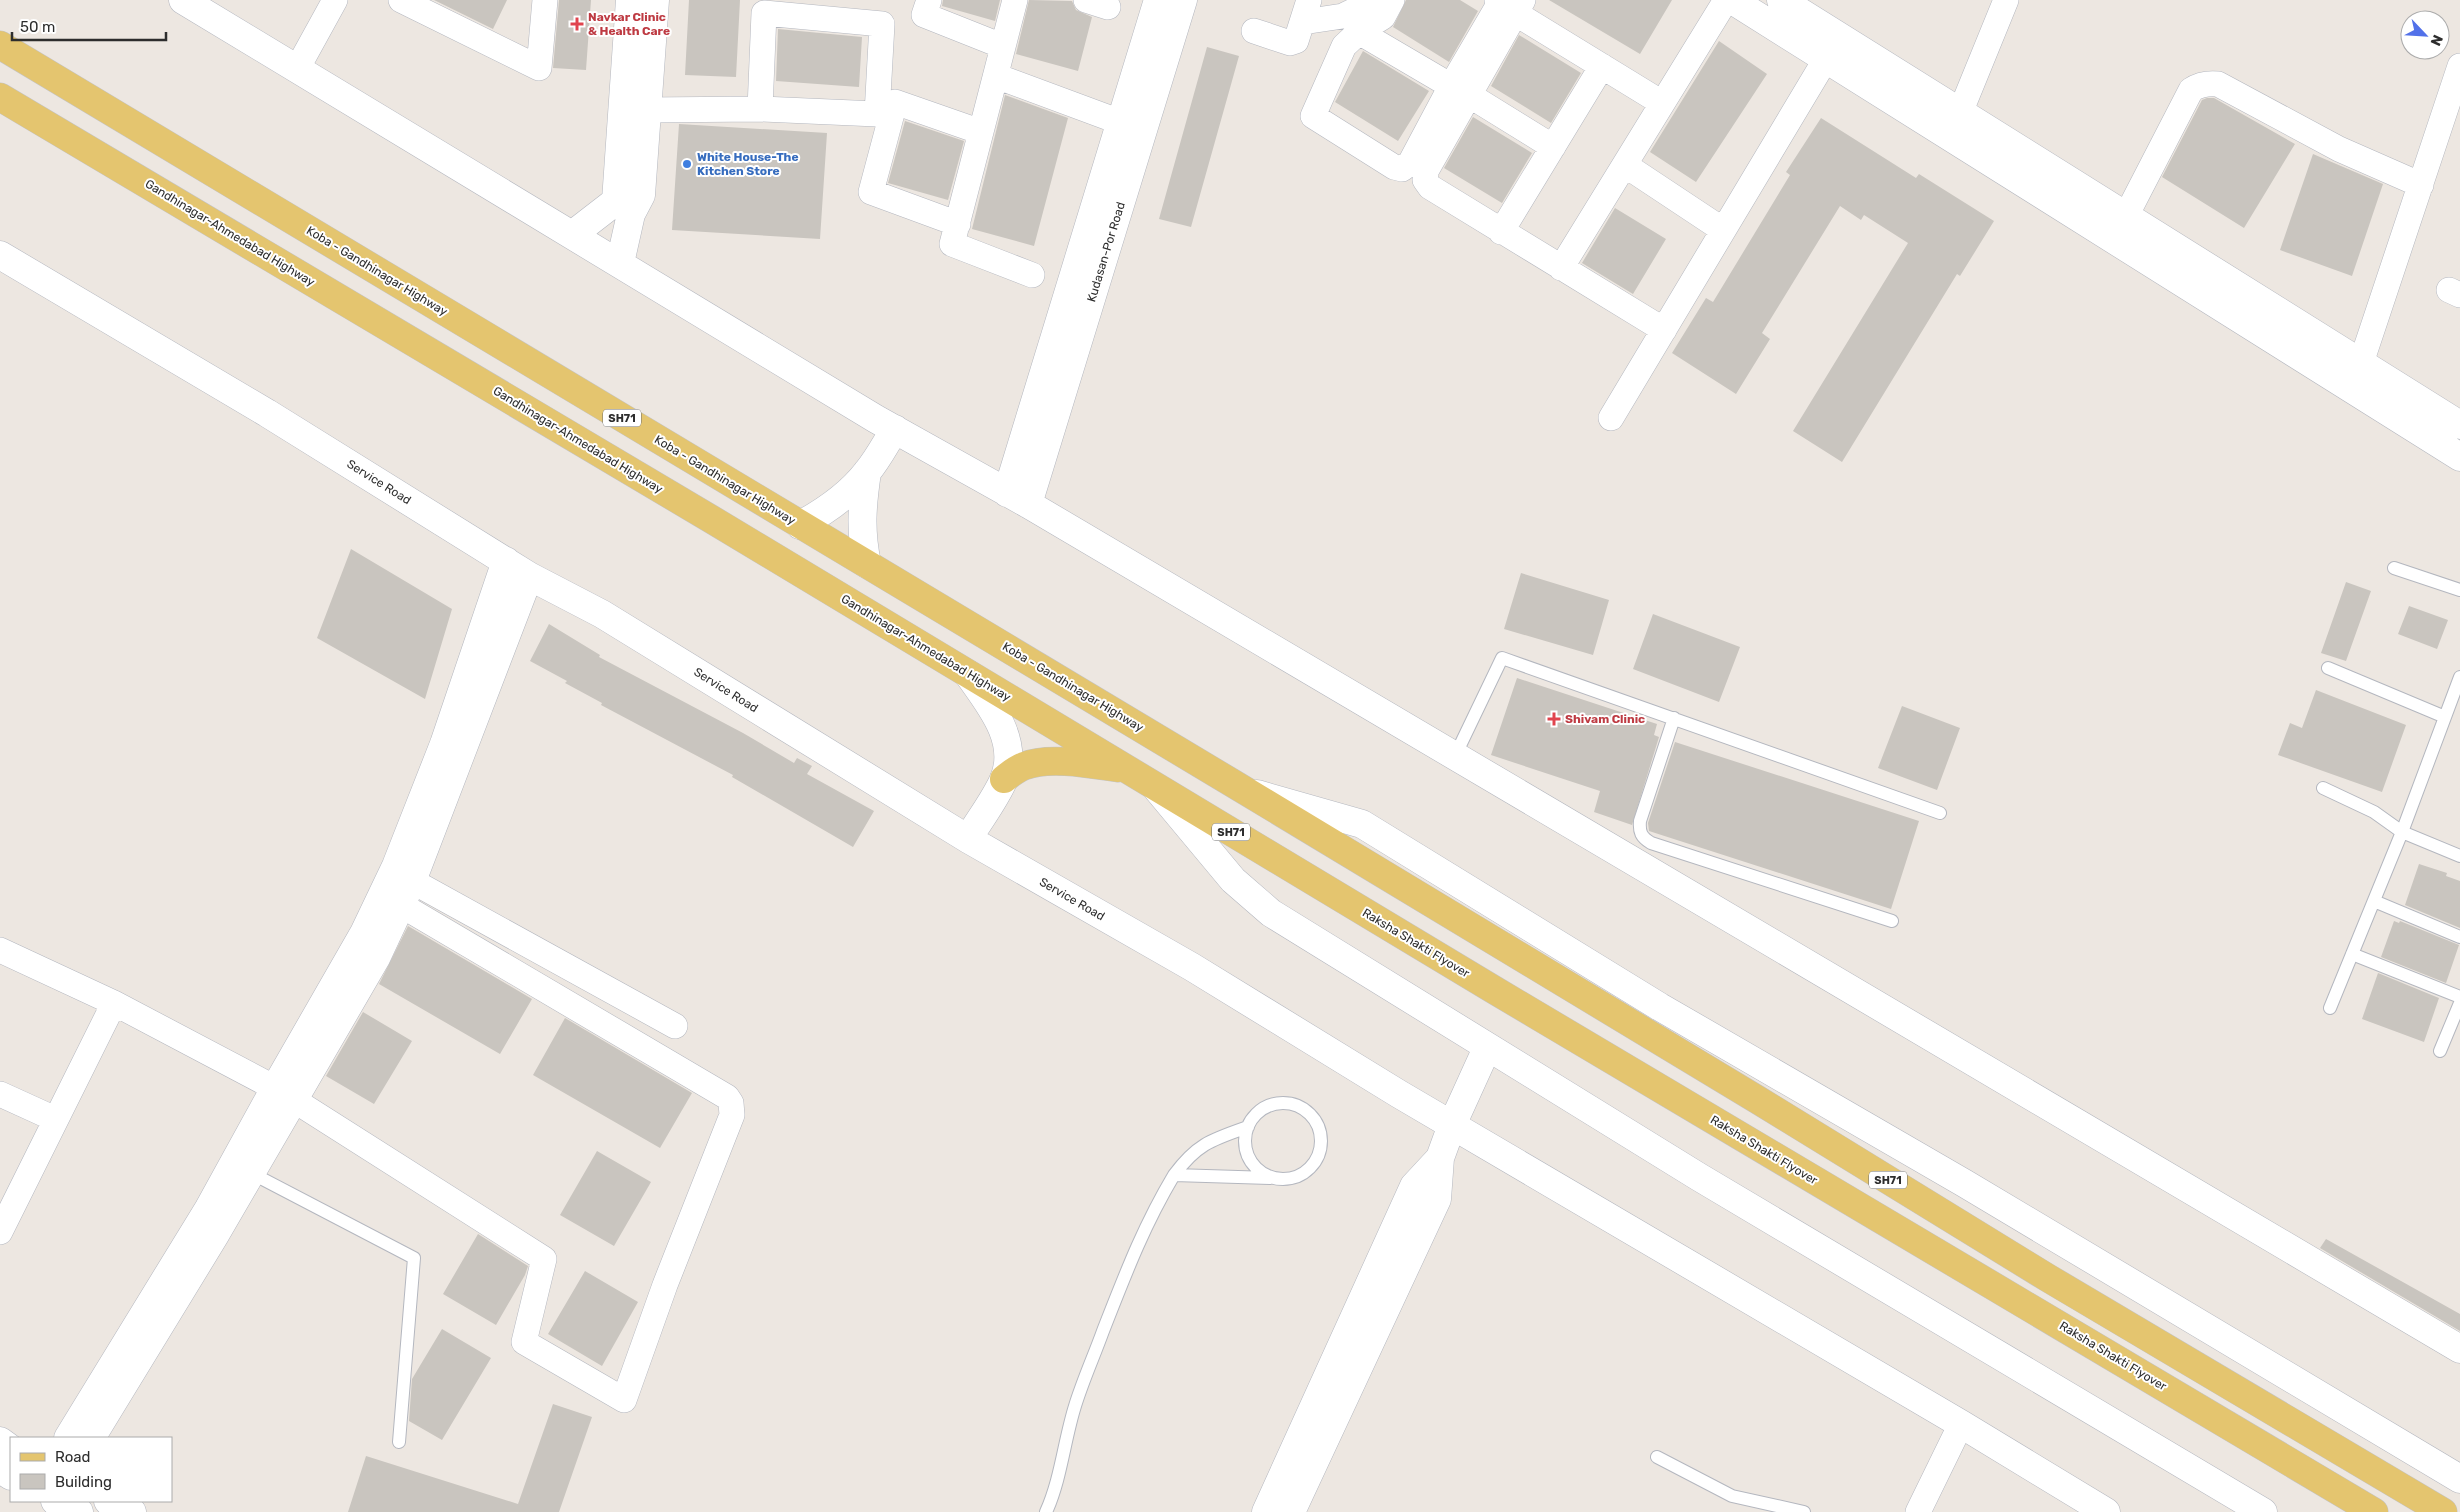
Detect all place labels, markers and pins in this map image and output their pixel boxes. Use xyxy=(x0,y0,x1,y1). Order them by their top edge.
place label: Navkar Clinic & Health Care xyxy=(588,10,670,38)
marker: Navkar Clinic & Health Care xyxy=(570,17,584,31)
place label: White House-The Kitchen Store xyxy=(697,150,799,178)
marker: White House-The Kitchen Store xyxy=(681,158,693,170)
marker: Shivam Clinic xyxy=(1547,712,1561,726)
place label: Shivam Clinic xyxy=(1565,712,1645,726)

